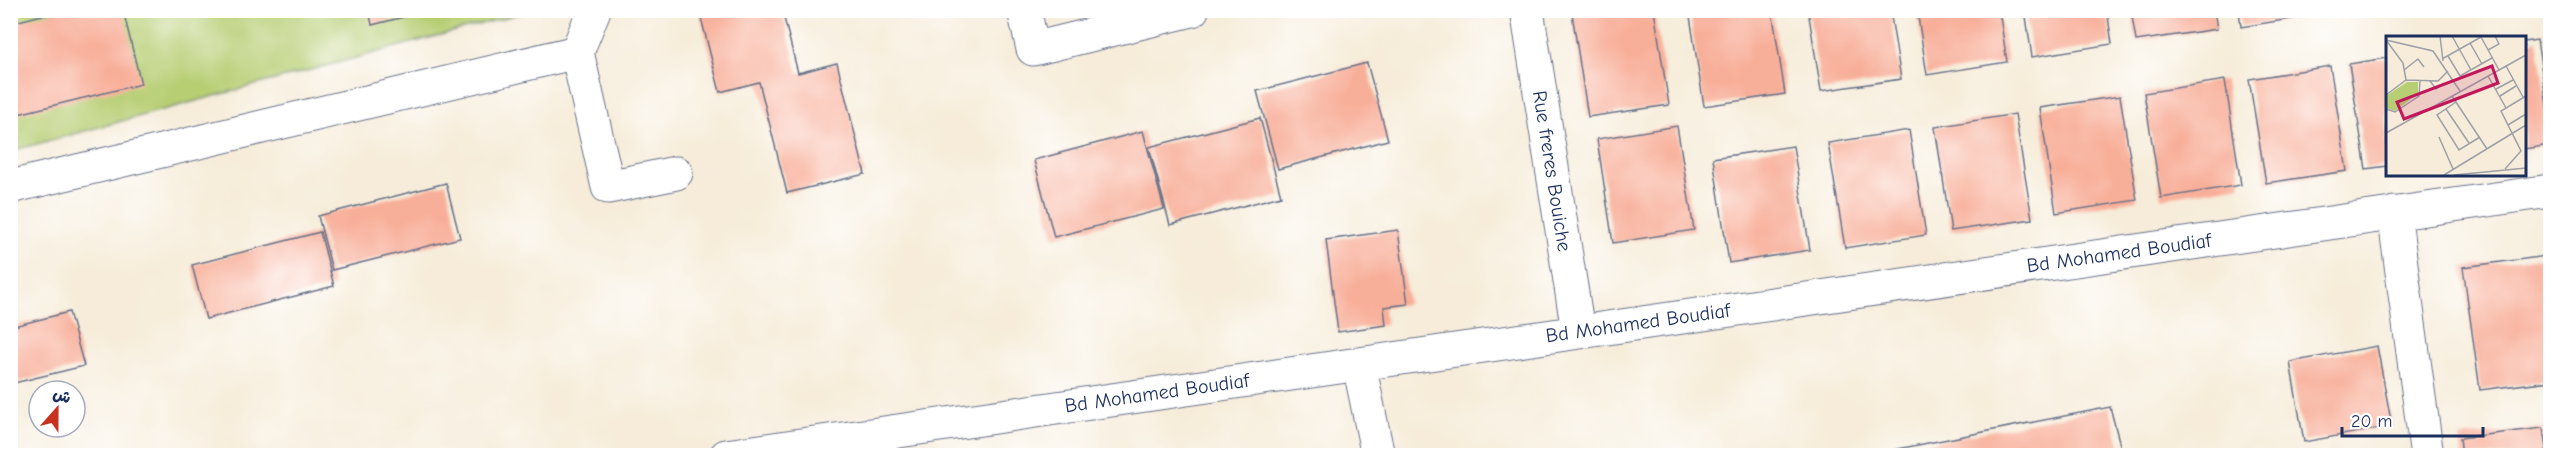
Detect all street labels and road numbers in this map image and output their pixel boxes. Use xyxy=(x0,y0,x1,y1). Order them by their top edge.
street label: Rue freres Bouiche xyxy=(1528,89,1576,253)
street label: Bd Mohamed Boudiaf xyxy=(2025,228,2214,277)
street label: Bd Mohamed Boudiaf xyxy=(1544,298,1733,347)
street label: Bd Mohamed Boudiaf xyxy=(1063,368,1252,417)

